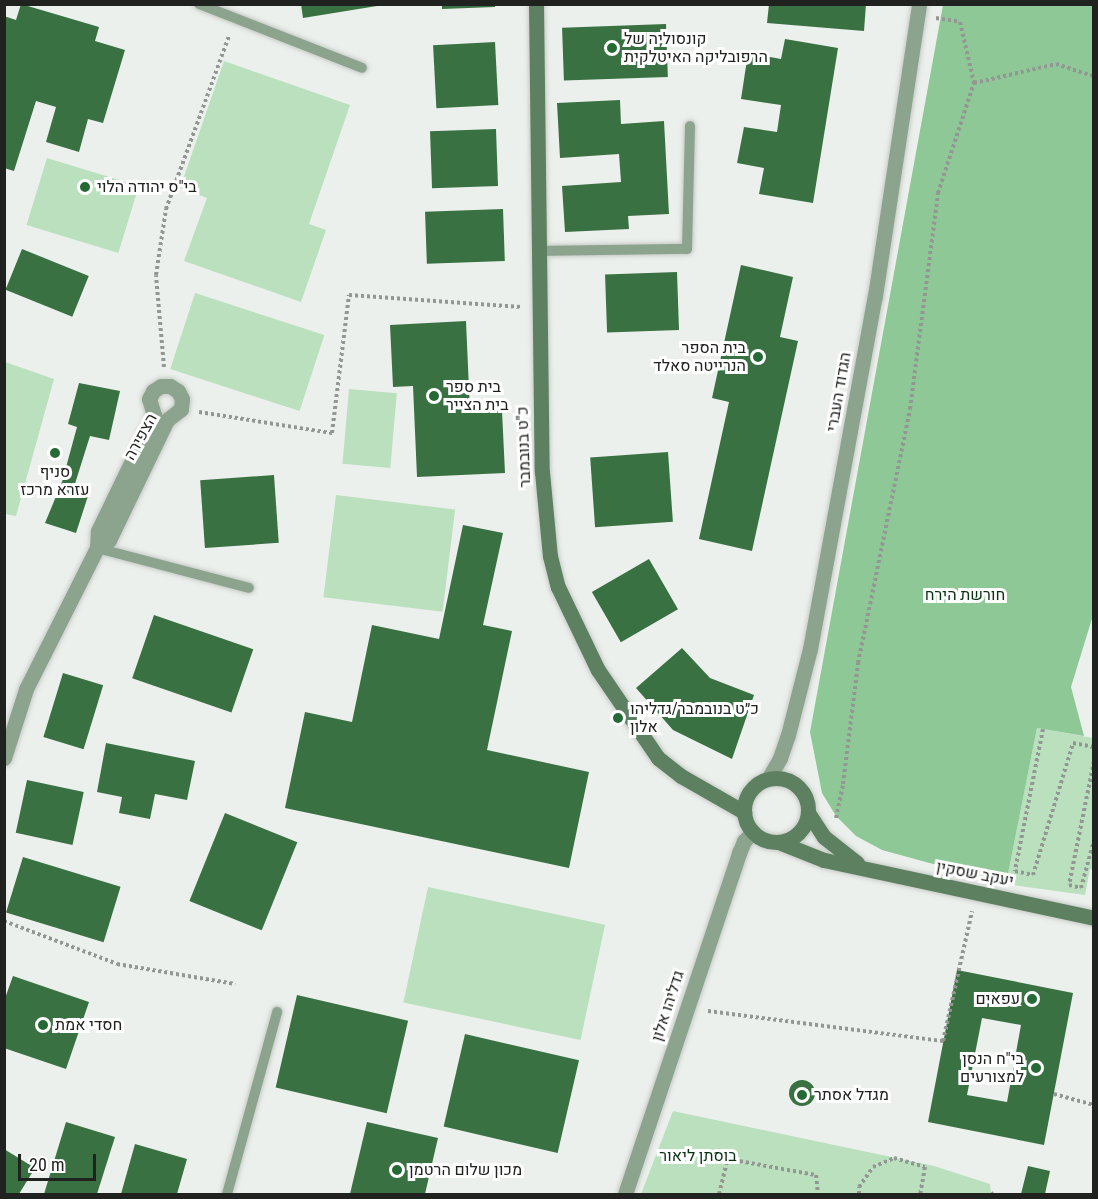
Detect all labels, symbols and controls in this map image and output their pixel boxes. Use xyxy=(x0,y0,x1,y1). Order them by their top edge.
place label: קונסוליה של הרפובליקה האיטלקית xyxy=(624,29,768,67)
marker: קונסוליה של הרפובליקה האיטלקית xyxy=(605,41,619,55)
place label: בי"ס יהודה הלוי xyxy=(97,177,197,197)
marker: בי"ס יהודה הלוי xyxy=(78,180,92,194)
place label: בית הספר הנרייטה סאלד xyxy=(653,338,746,376)
marker: בית הספר הנרייטה סאלד xyxy=(751,350,765,364)
street label: הגדוד העברי xyxy=(823,351,855,433)
place label: בית ספר בית הצייר xyxy=(446,377,509,415)
marker: בית ספר בית הצייר xyxy=(427,389,441,403)
street label: כ"ט בנובמבר xyxy=(513,406,535,488)
street label: הצפירה xyxy=(120,410,162,464)
marker: סניף עזרא מרכז xyxy=(48,446,62,460)
place label: סניף עזרא מרכז xyxy=(21,462,89,500)
park label: חורשת הירח xyxy=(925,585,1005,605)
place label: כ״ט בנובמבר/גדליהו אלון xyxy=(630,699,759,737)
marker: כ״ט בנובמבר/גדליהו אלון xyxy=(611,711,625,725)
street label: יעקב שסקין xyxy=(935,857,1015,891)
street label: גדליהו אלון xyxy=(648,968,688,1044)
place label: עפאים xyxy=(975,989,1020,1009)
marker: עפאים xyxy=(1025,992,1039,1006)
place label: חסדי אמת xyxy=(55,1015,122,1035)
marker: חסדי אמת xyxy=(36,1018,50,1032)
place label: בי"ח הנסן למצורעים xyxy=(960,1049,1024,1087)
marker: בי"ח הנסן למצורעים xyxy=(1029,1061,1043,1075)
place label: מגדל אסתר xyxy=(814,1085,889,1105)
marker: מגדל אסתר xyxy=(795,1088,809,1102)
scale bar xyxy=(21,1142,99,1180)
park label: בוסתן ליאור xyxy=(659,1146,737,1166)
text: 20 m xyxy=(29,1154,64,1175)
place label: מכון שלום הרטמן xyxy=(409,1160,522,1180)
marker: מכון שלום הרטמן xyxy=(390,1163,404,1177)

